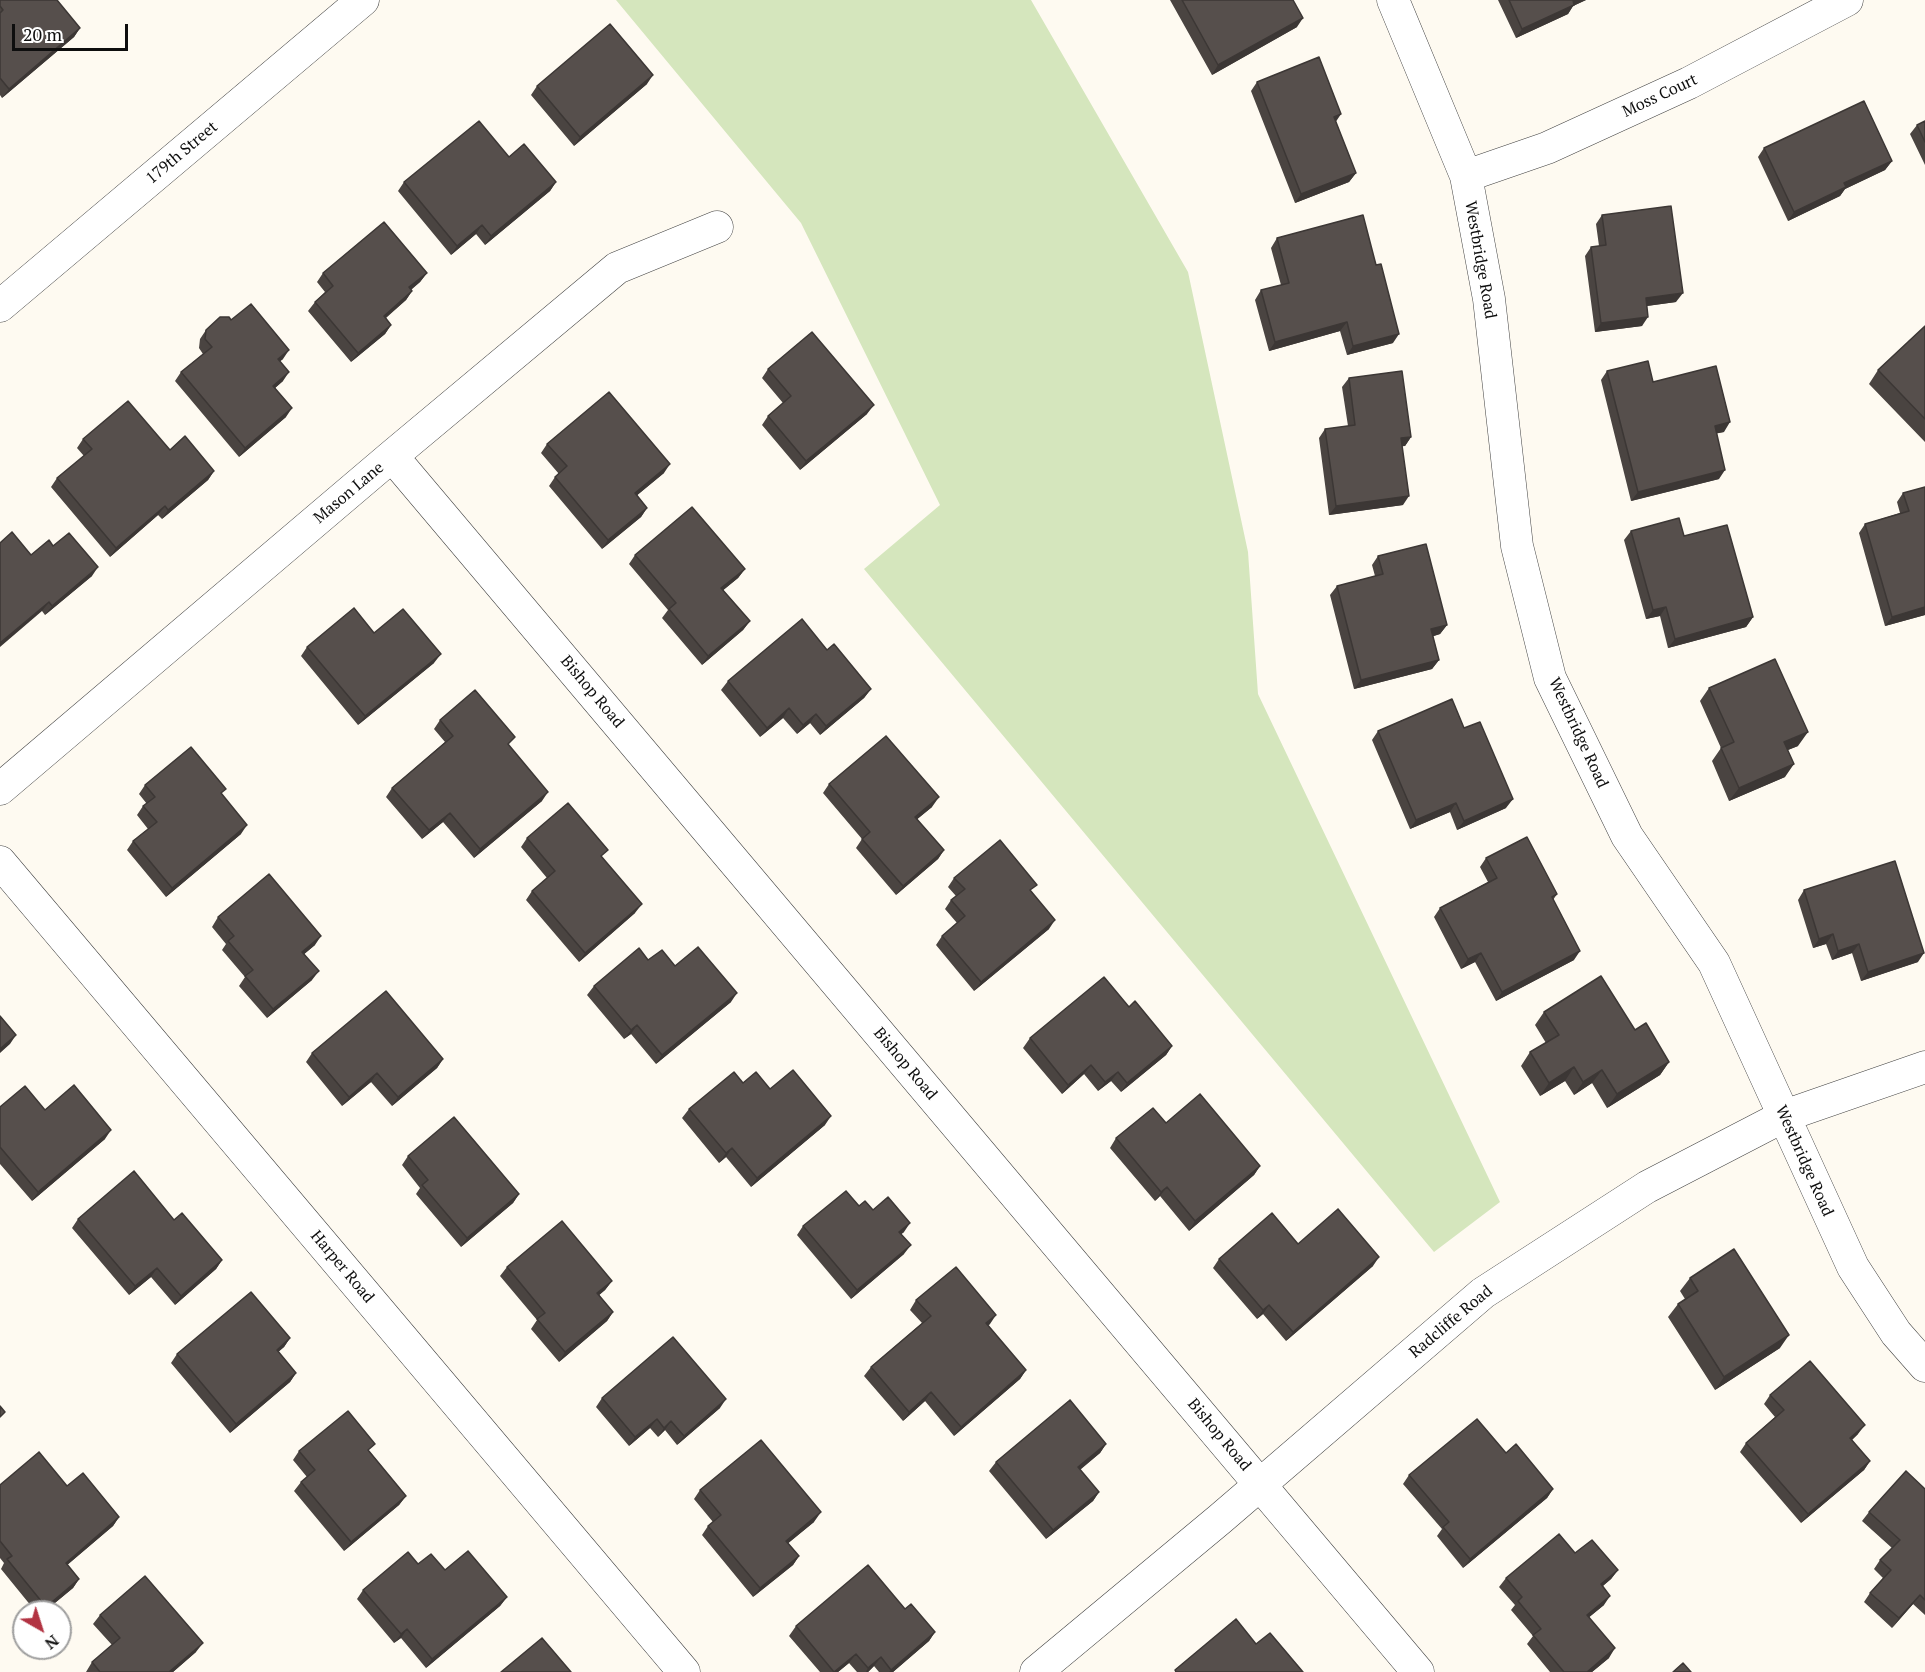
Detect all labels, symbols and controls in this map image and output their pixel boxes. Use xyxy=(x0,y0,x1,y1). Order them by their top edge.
scale bar xyxy=(15,12,130,50)
text: 20 m xyxy=(23,22,62,46)
street label: Moss Court xyxy=(1619,70,1701,122)
street label: 179th Street xyxy=(142,118,222,188)
street label: Westbridge Road xyxy=(1460,200,1500,320)
street label: Mason Lane xyxy=(310,458,388,528)
street label: Bishop Road xyxy=(556,652,628,732)
street label: Westbridge Road xyxy=(1544,675,1612,791)
street label: Bishop Road xyxy=(869,1024,941,1104)
street label: Westbridge Road xyxy=(1771,1103,1837,1219)
street label: Harper Road xyxy=(306,1227,378,1307)
street label: Radcliffe Road xyxy=(1406,1282,1496,1362)
street label: Bishop Road xyxy=(1183,1395,1255,1475)
north arrow xyxy=(12,1600,72,1660)
text: N xyxy=(40,1630,64,1655)

